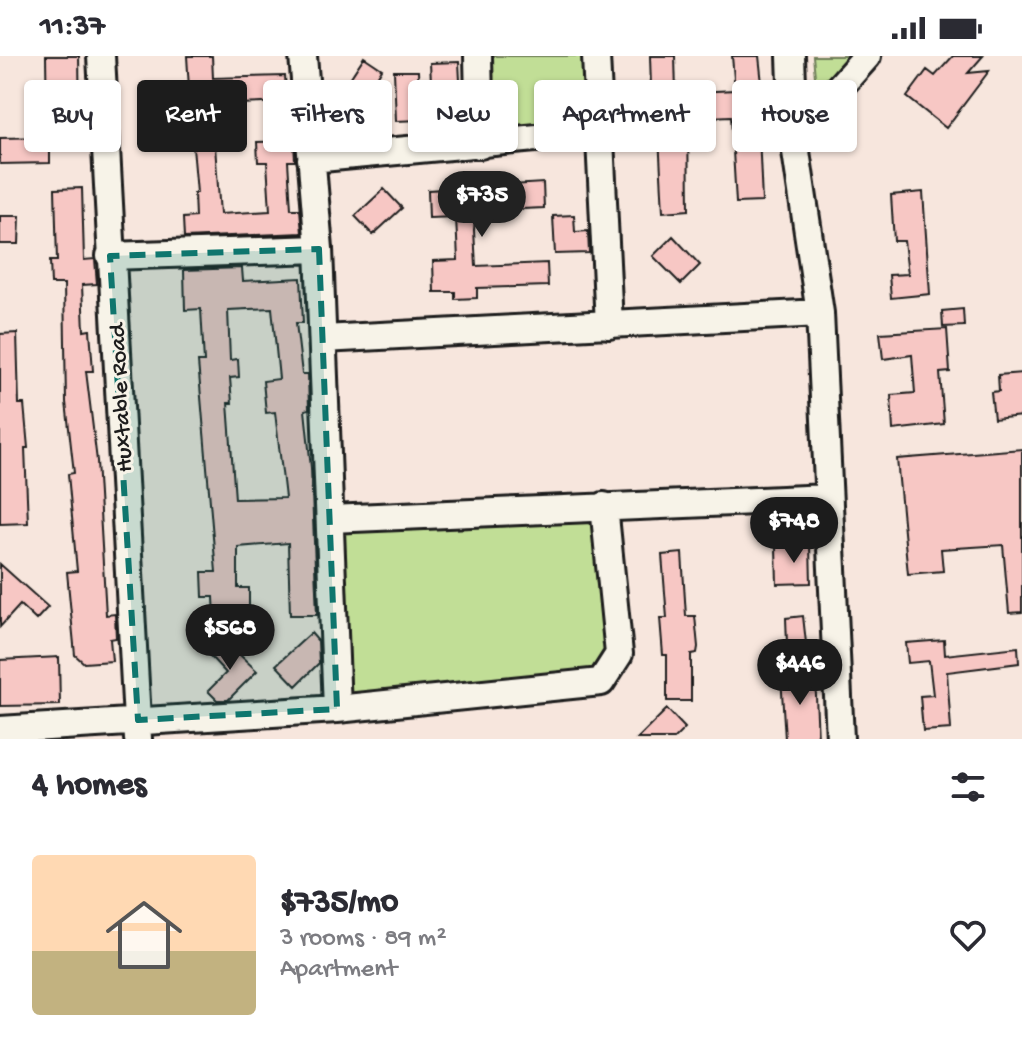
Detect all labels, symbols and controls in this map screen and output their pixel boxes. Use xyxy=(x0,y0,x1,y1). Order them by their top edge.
text: 11:37 xyxy=(40,11,105,46)
chip: Buy xyxy=(24,80,121,152)
chip: Rent xyxy=(137,80,247,152)
chip: Filters xyxy=(263,80,392,152)
chip: New xyxy=(408,80,518,152)
chip: Apartment xyxy=(534,80,716,152)
chip: House xyxy=(732,80,857,152)
pin: $735 xyxy=(435,171,529,239)
text: $735 xyxy=(456,181,508,212)
street label: Huxtable Road xyxy=(104,321,141,473)
pin: $748 xyxy=(747,497,841,565)
text: $748 xyxy=(768,507,820,538)
pin: $568 xyxy=(183,604,277,672)
text: $568 xyxy=(204,614,256,645)
pin: $446 xyxy=(753,639,847,707)
text: $446 xyxy=(775,649,825,680)
icon: filters xyxy=(946,765,990,809)
text: 4 homes xyxy=(32,767,146,807)
text: $735/mo xyxy=(280,884,398,924)
icon: home xyxy=(96,887,192,983)
icon: heart xyxy=(946,913,990,957)
text: 3 rooms · 89 m² xyxy=(280,924,447,955)
text: Apartment xyxy=(280,955,397,986)

